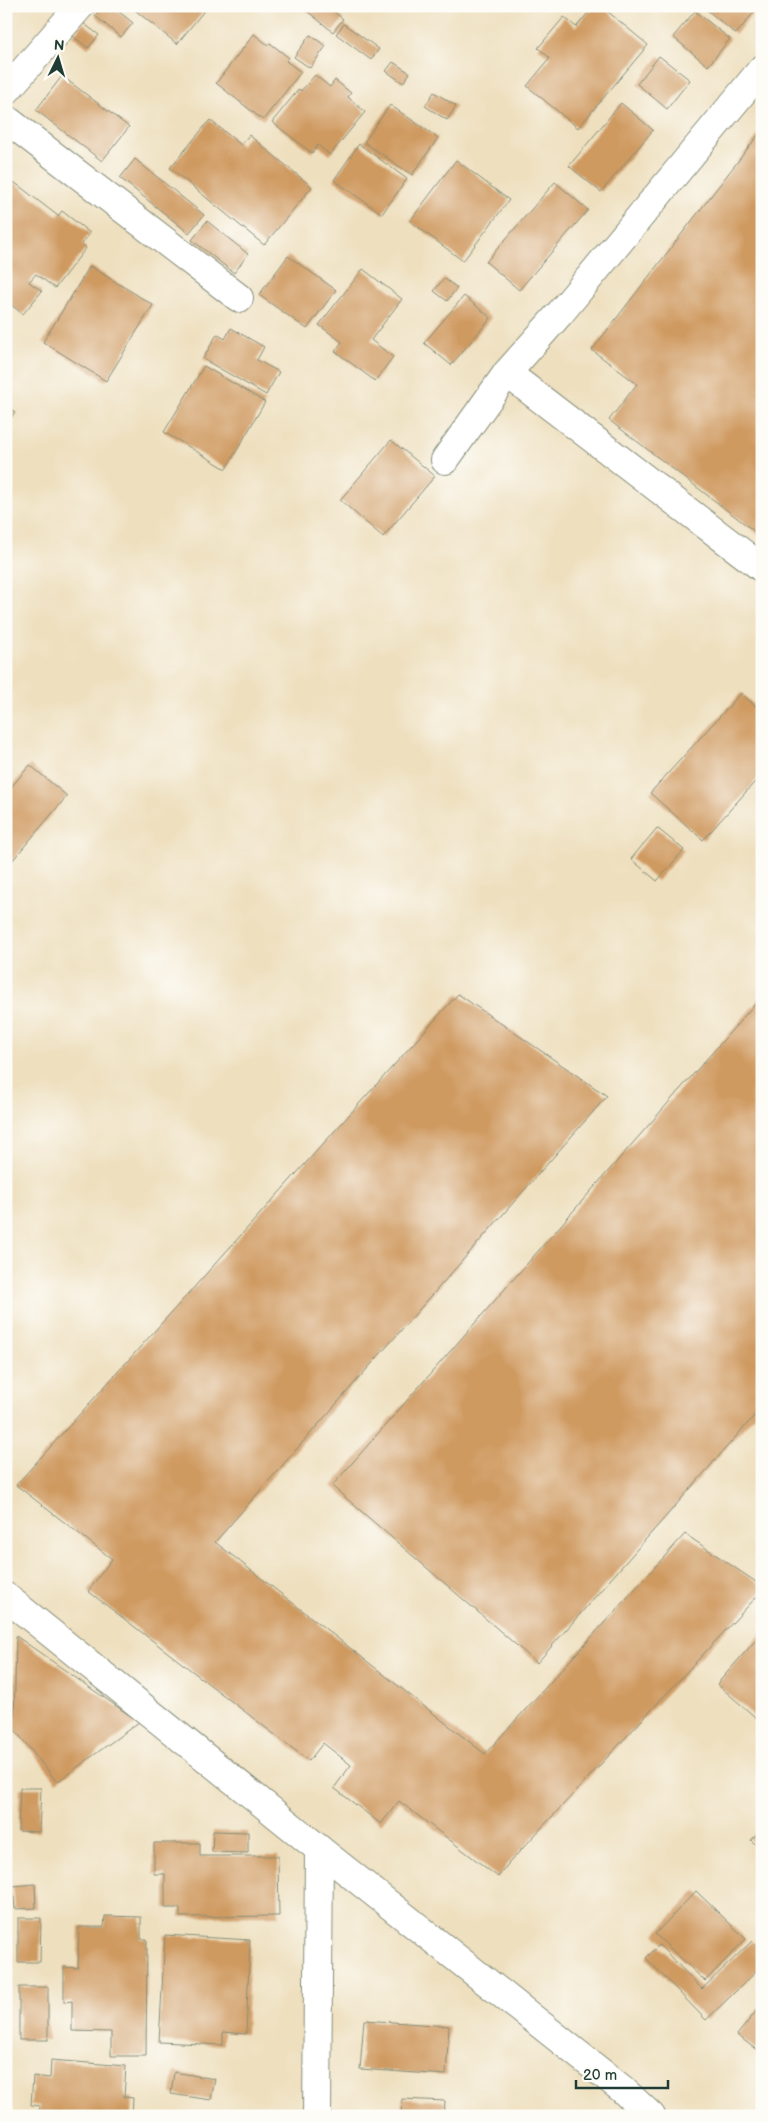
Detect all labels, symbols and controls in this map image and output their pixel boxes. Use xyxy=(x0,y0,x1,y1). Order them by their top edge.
north arrow xyxy=(32,32,82,82)
text: N xyxy=(53,37,65,54)
scale bar xyxy=(576,2057,668,2089)
text: 20 m xyxy=(583,2066,617,2085)

